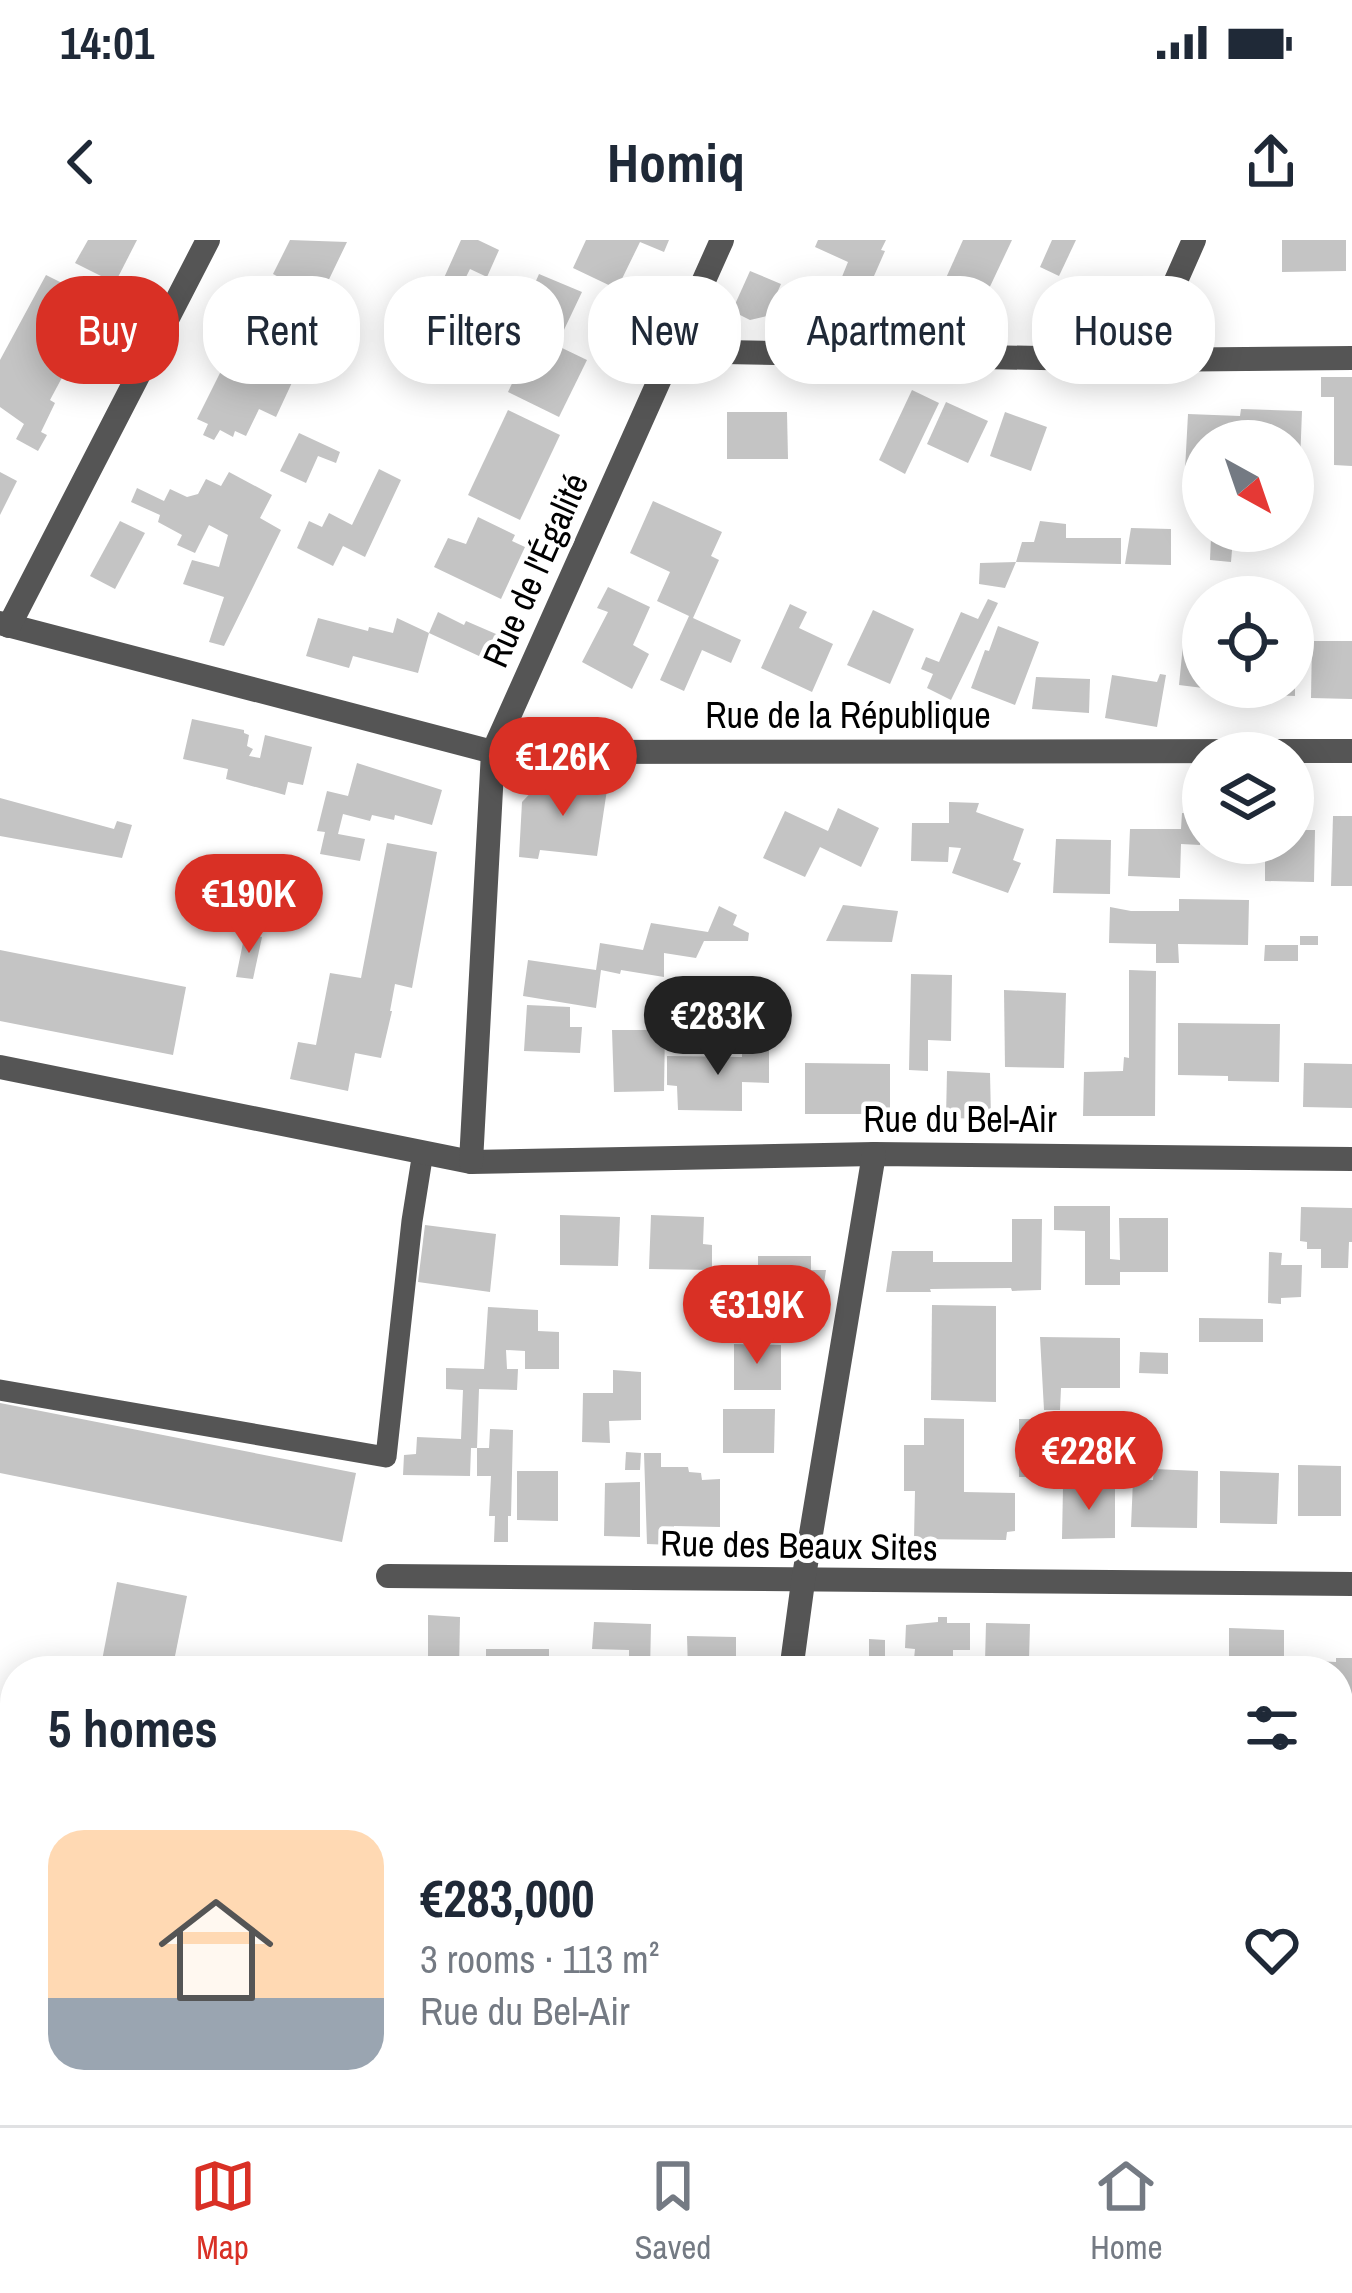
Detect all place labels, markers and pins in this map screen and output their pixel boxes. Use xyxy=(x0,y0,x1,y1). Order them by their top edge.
pin: €126K xyxy=(479,717,647,819)
pin: €190K xyxy=(165,854,333,956)
pin: €283K xyxy=(634,976,802,1078)
pin: €319K xyxy=(673,1265,841,1367)
pin: €228K xyxy=(1005,1411,1173,1513)

